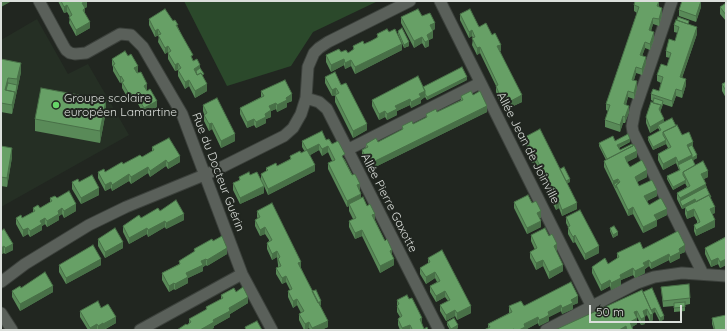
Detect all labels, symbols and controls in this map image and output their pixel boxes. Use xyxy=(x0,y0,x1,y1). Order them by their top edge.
street label: Allée Jean de Joinville xyxy=(494,90,562,206)
place label: Groupe scolaire européen Lamartine xyxy=(64,91,177,119)
marker: Groupe scolaire européen Lamartine xyxy=(51,100,61,110)
street label: Rue du Docteur Guérin xyxy=(189,111,247,233)
street label: Allée Pierre Gaxotte xyxy=(358,151,420,255)
scale bar xyxy=(591,297,684,323)
text: 50 m xyxy=(596,304,624,319)

